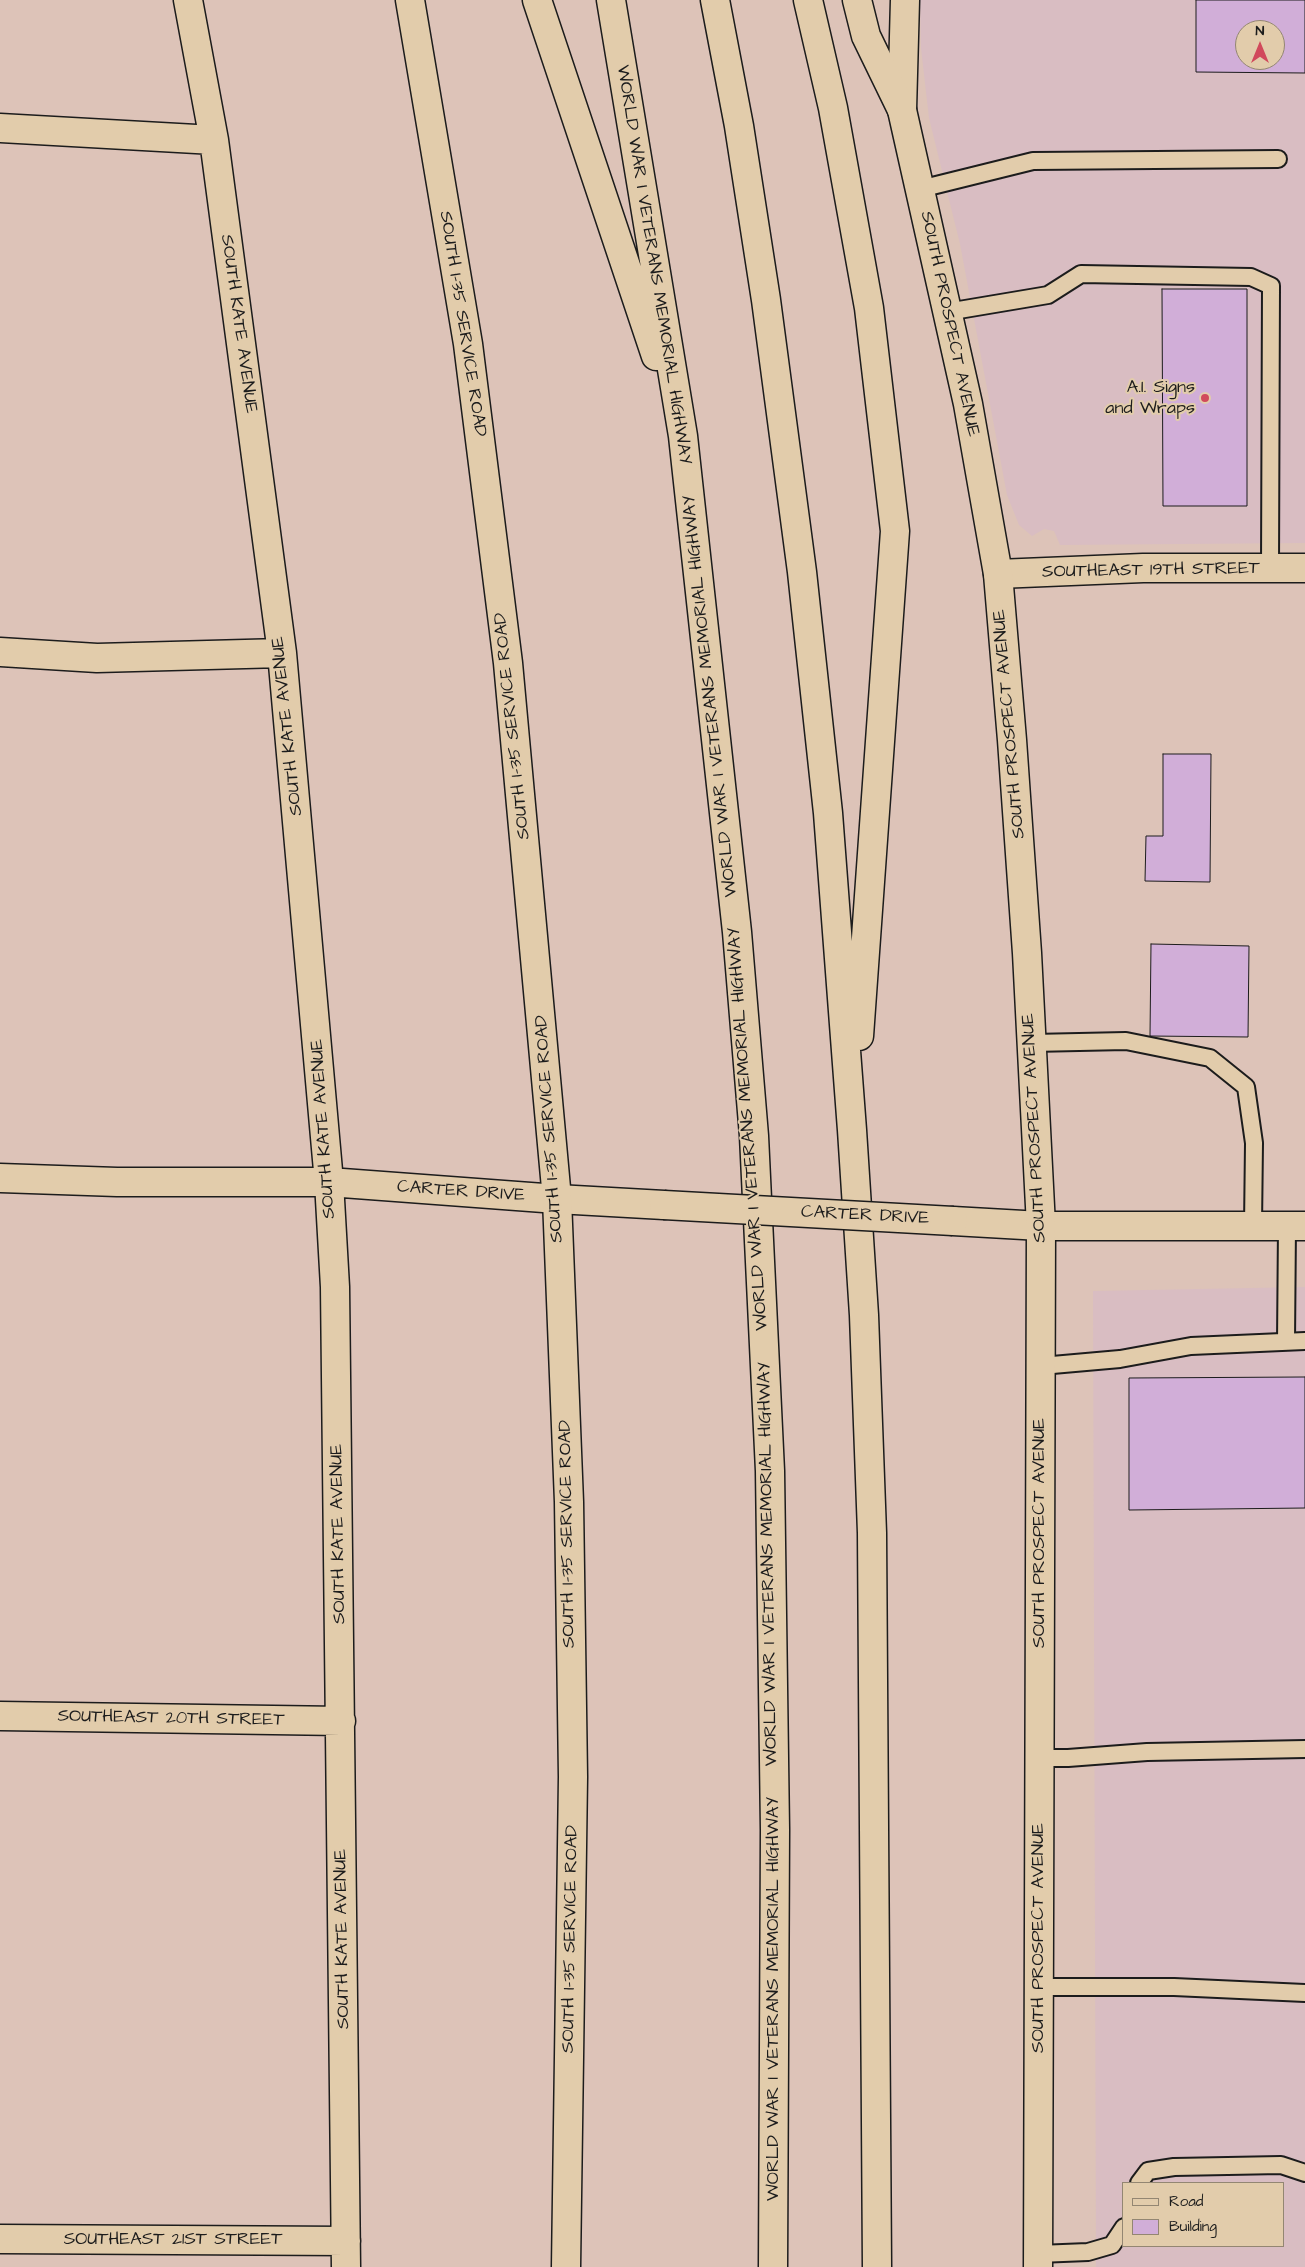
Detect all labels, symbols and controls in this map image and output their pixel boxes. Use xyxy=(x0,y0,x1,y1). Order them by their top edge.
north arrow xyxy=(1235,20,1285,70)
text: N xyxy=(1256,21,1264,41)
street label: WORLD WAR I VETERANS MEMORIAL HIGHWAY xyxy=(611,64,695,466)
street label: SOUTH PROSPECT AVENUE xyxy=(915,209,983,439)
street label: SOUTH I-35 SERVICE ROAD xyxy=(433,210,491,438)
street label: SOUTH KATE AVENUE xyxy=(215,233,261,415)
place label: A.I. Signs and Wraps xyxy=(1105,377,1195,419)
marker: A.I. Signs and Wraps xyxy=(1199,392,1211,404)
street label: WORLD WAR I VETERANS MEMORIAL HIGHWAY xyxy=(679,494,743,898)
street label: SOUTHEAST 19TH STREET xyxy=(1042,558,1260,584)
street label: SOUTH PROSPECT AVENUE xyxy=(989,609,1031,839)
street label: SOUTH I-35 SERVICE ROAD xyxy=(490,611,536,841)
street label: SOUTH KATE AVENUE xyxy=(268,635,308,817)
street label: WORLD WAR I VETERANS MEMORIAL HIGHWAY xyxy=(724,927,774,1331)
street label: SOUTH PROSPECT AVENUE xyxy=(1018,1013,1052,1243)
street label: SOUTH I-35 SERVICE ROAD xyxy=(531,1014,569,1244)
street label: SOUTH KATE AVENUE xyxy=(307,1038,341,1220)
street label: CARTER DRIVE xyxy=(396,1177,526,1207)
street label: CARTER DRIVE xyxy=(800,1202,930,1230)
street label: WORLD WAR I VETERANS MEMORIAL HIGHWAY xyxy=(755,1362,783,1766)
street label: SOUTH PROSPECT AVENUE xyxy=(1029,1418,1051,1648)
street label: SOUTH I-35 SERVICE ROAD xyxy=(555,1420,581,1648)
street label: SOUTH KATE AVENUE xyxy=(327,1444,351,1624)
street label: SOUTHEAST 20TH STREET xyxy=(57,1706,285,1732)
street label: WORLD WAR I VETERANS MEMORIAL HIGHWAY xyxy=(763,1797,785,2201)
street label: SOUTH PROSPECT AVENUE xyxy=(1028,1823,1050,2053)
street label: SOUTH I-35 SERVICE ROAD xyxy=(558,1825,584,2053)
street label: SOUTH KATE AVENUE xyxy=(331,1849,355,2029)
legend xyxy=(1122,2182,1285,2247)
text: Road xyxy=(1169,2191,1203,2212)
text: Building xyxy=(1169,2216,1217,2237)
street label: SOUTHEAST 21ST STREET xyxy=(64,2229,282,2251)

